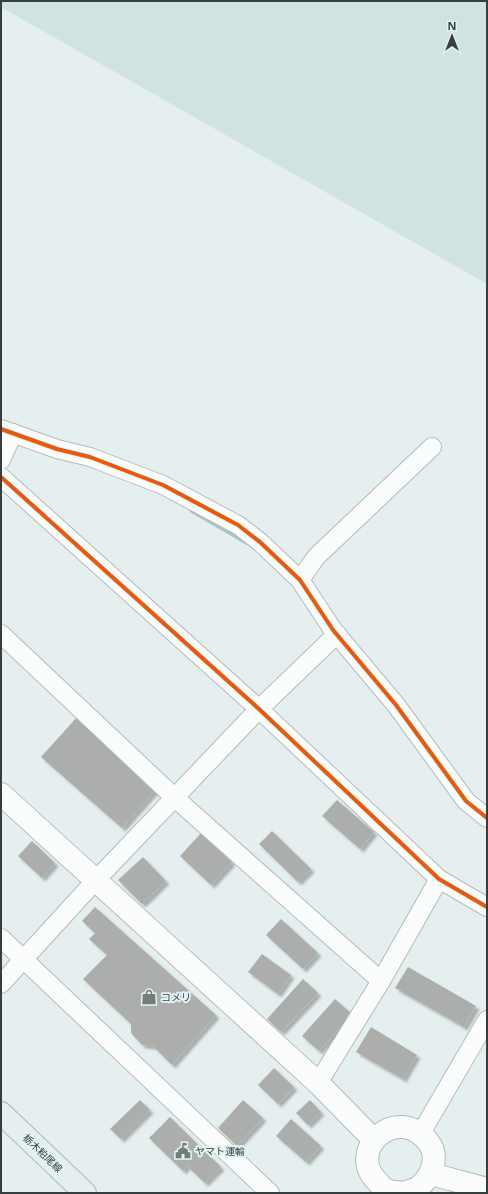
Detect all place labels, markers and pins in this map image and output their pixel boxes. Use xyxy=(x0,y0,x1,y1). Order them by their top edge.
shop icon: コメリ xyxy=(140,988,158,1006)
place label: コメリ xyxy=(161,990,191,1004)
public building icon: ヤマト運輸 xyxy=(174,1142,192,1160)
place label: ヤマト運輸 xyxy=(195,1144,245,1158)

